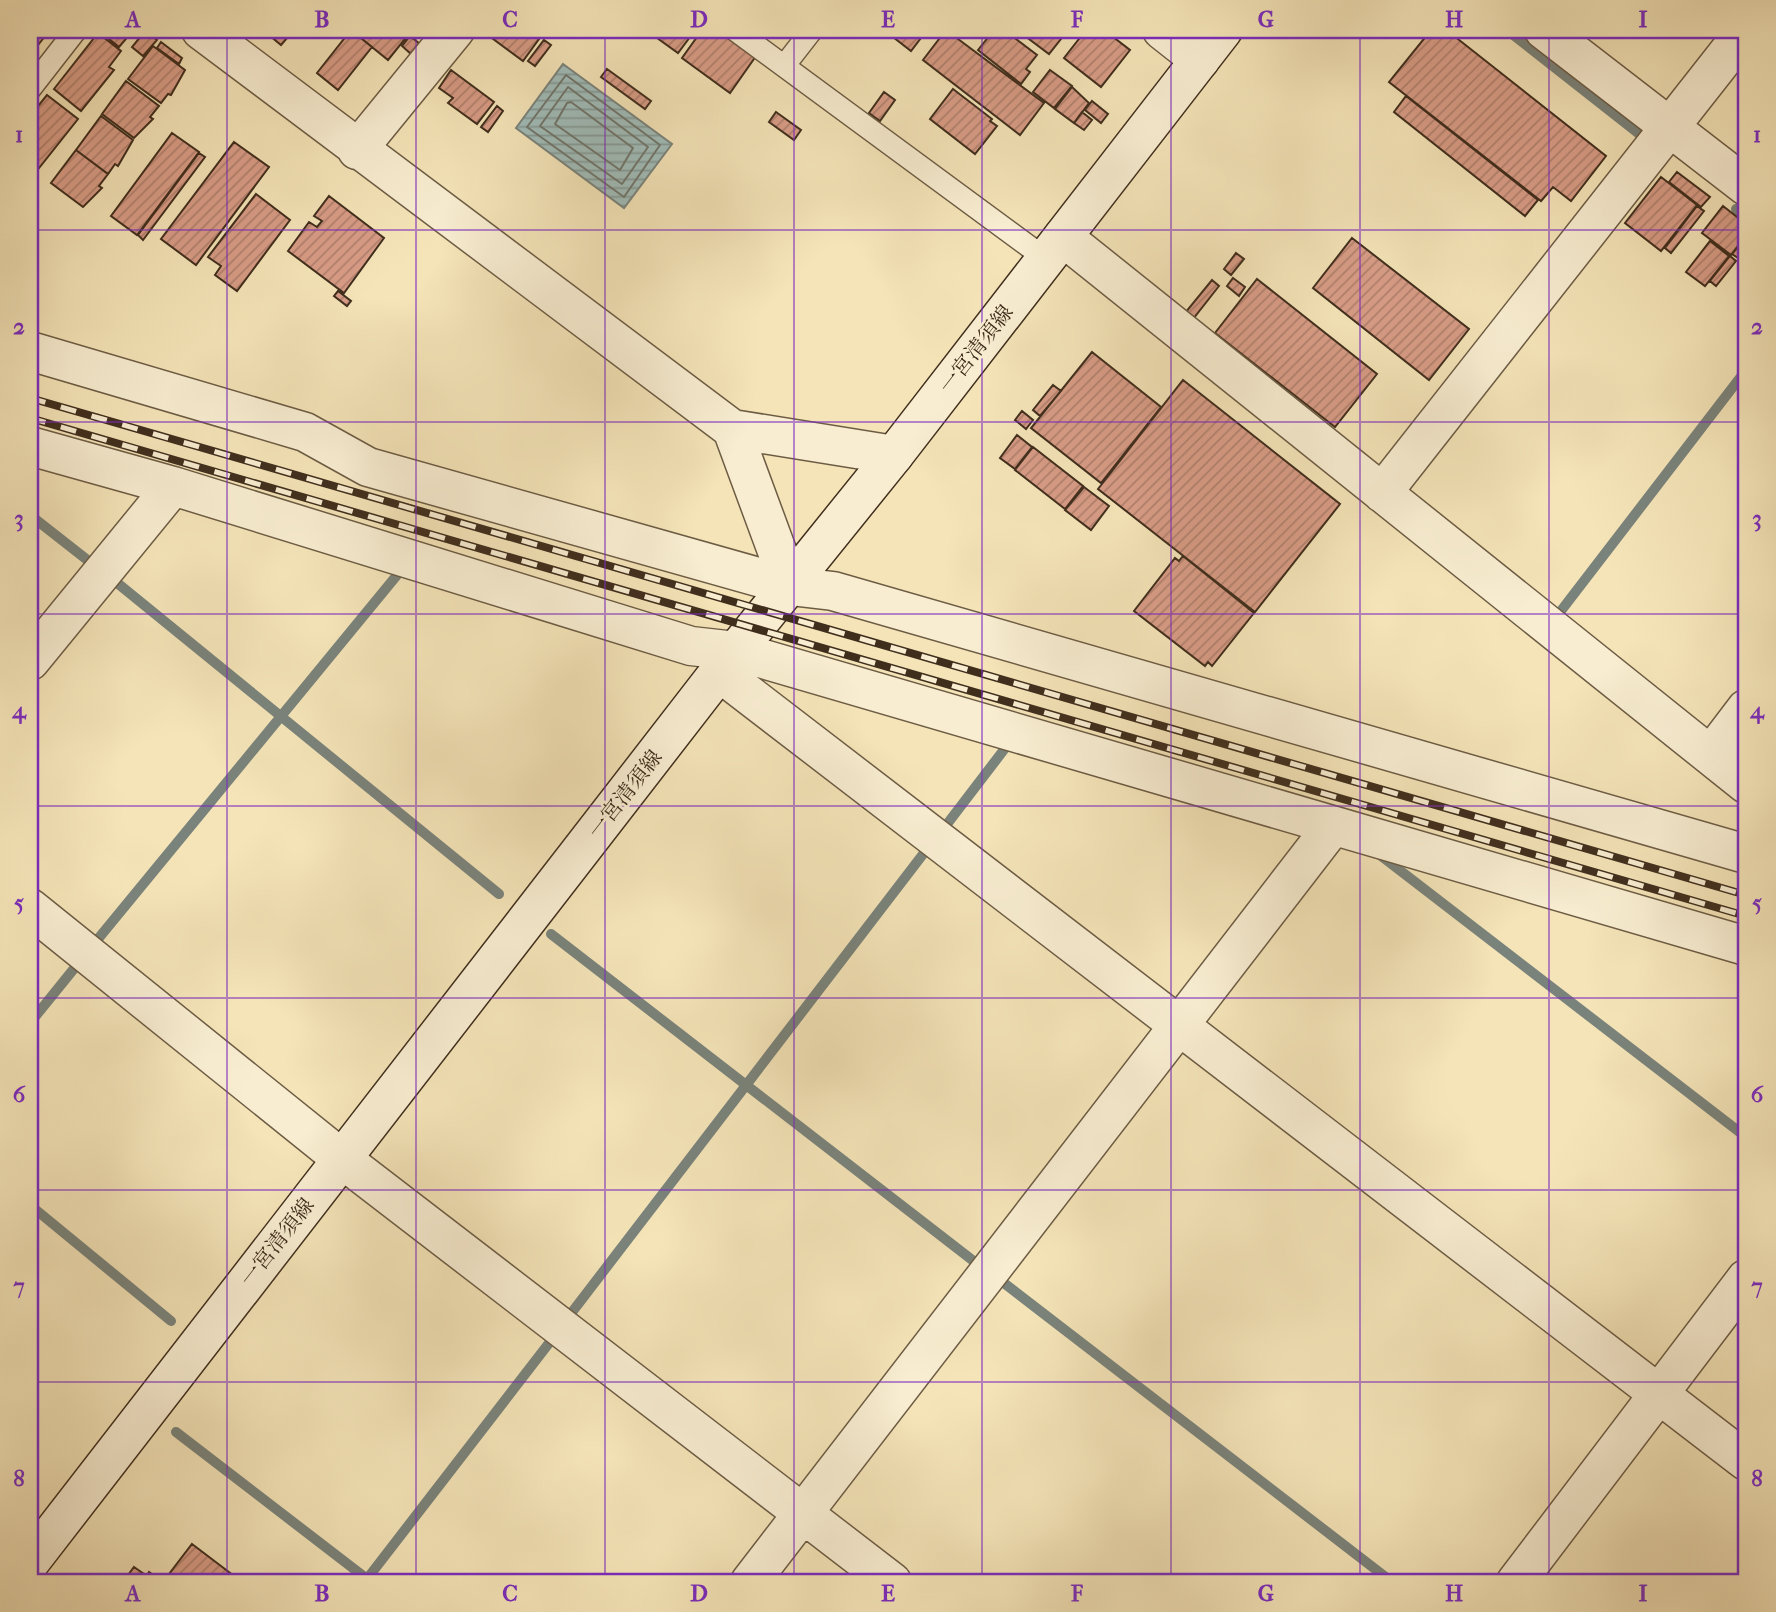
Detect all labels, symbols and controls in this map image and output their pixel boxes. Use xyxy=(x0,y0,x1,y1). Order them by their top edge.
text: A xyxy=(124,6,142,33)
text: B xyxy=(315,6,330,33)
text: C xyxy=(502,6,518,33)
text: D xyxy=(690,6,708,33)
text: E xyxy=(881,6,895,33)
text: F xyxy=(1070,6,1084,33)
text: G xyxy=(1258,6,1274,33)
text: H xyxy=(1445,6,1463,33)
text: I xyxy=(1639,6,1648,33)
text: 1 xyxy=(15,121,23,148)
text: 1 xyxy=(1753,121,1761,148)
street label: 一宮清須線 xyxy=(934,300,1018,398)
text: 2 xyxy=(13,313,25,340)
text: 2 xyxy=(1751,313,1763,340)
text: 3 xyxy=(14,505,24,532)
text: 3 xyxy=(1752,505,1762,532)
text: 4 xyxy=(11,697,27,724)
text: 4 xyxy=(1749,697,1765,724)
street label: 一宮清須線 xyxy=(583,745,667,843)
text: 5 xyxy=(14,889,24,916)
text: 5 xyxy=(1752,889,1762,916)
text: 6 xyxy=(13,1081,26,1108)
text: 6 xyxy=(1751,1081,1764,1108)
street label: 一宮清須線 xyxy=(235,1193,319,1291)
text: 7 xyxy=(12,1273,25,1300)
text: 7 xyxy=(1750,1273,1763,1300)
text: 8 xyxy=(13,1465,25,1492)
text: 8 xyxy=(1751,1465,1763,1492)
text: A xyxy=(124,1580,142,1607)
text: B xyxy=(315,1580,330,1607)
text: C xyxy=(502,1580,518,1607)
text: D xyxy=(690,1580,708,1607)
text: E xyxy=(881,1580,895,1607)
text: F xyxy=(1070,1580,1084,1607)
text: G xyxy=(1258,1580,1274,1607)
text: H xyxy=(1445,1580,1463,1607)
text: I xyxy=(1639,1580,1648,1607)

